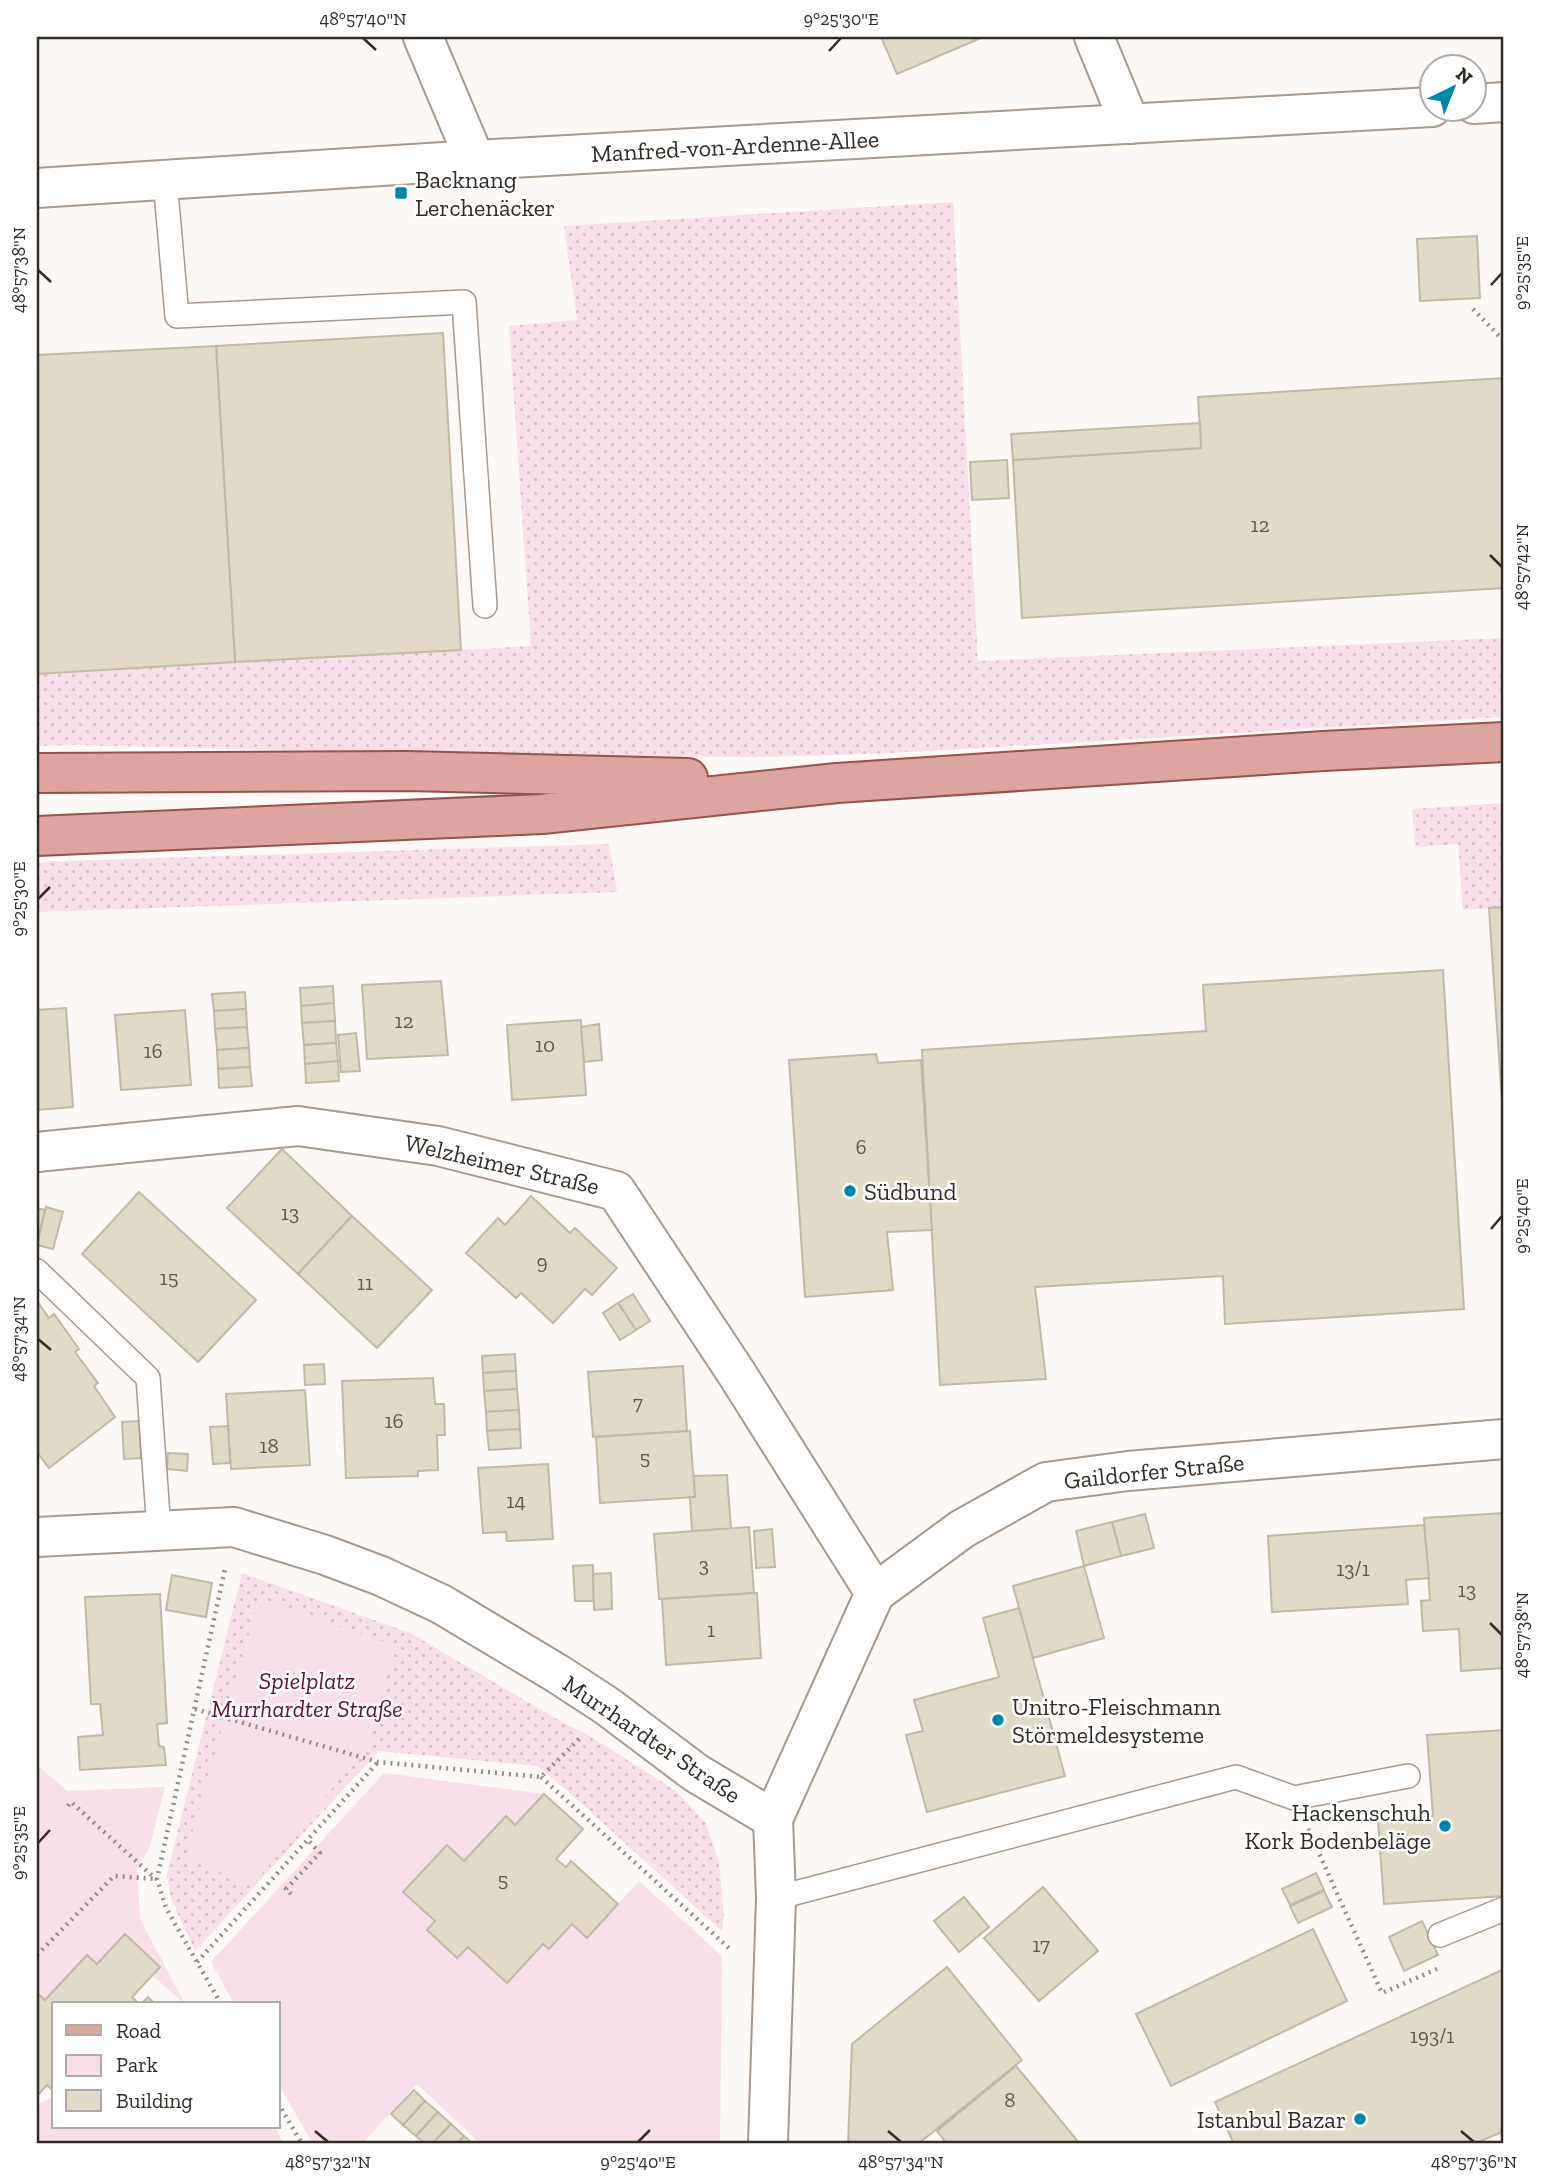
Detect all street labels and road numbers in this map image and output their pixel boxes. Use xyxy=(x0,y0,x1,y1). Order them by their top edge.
street label: Manfred-von-Ardenne-Allee xyxy=(590,124,880,168)
street label: Welzheimer Straße xyxy=(402,1127,602,1201)
street label: Gaildorfer Straße xyxy=(1062,1447,1246,1495)
street label: Murrhardter Straße xyxy=(558,1669,746,1809)

